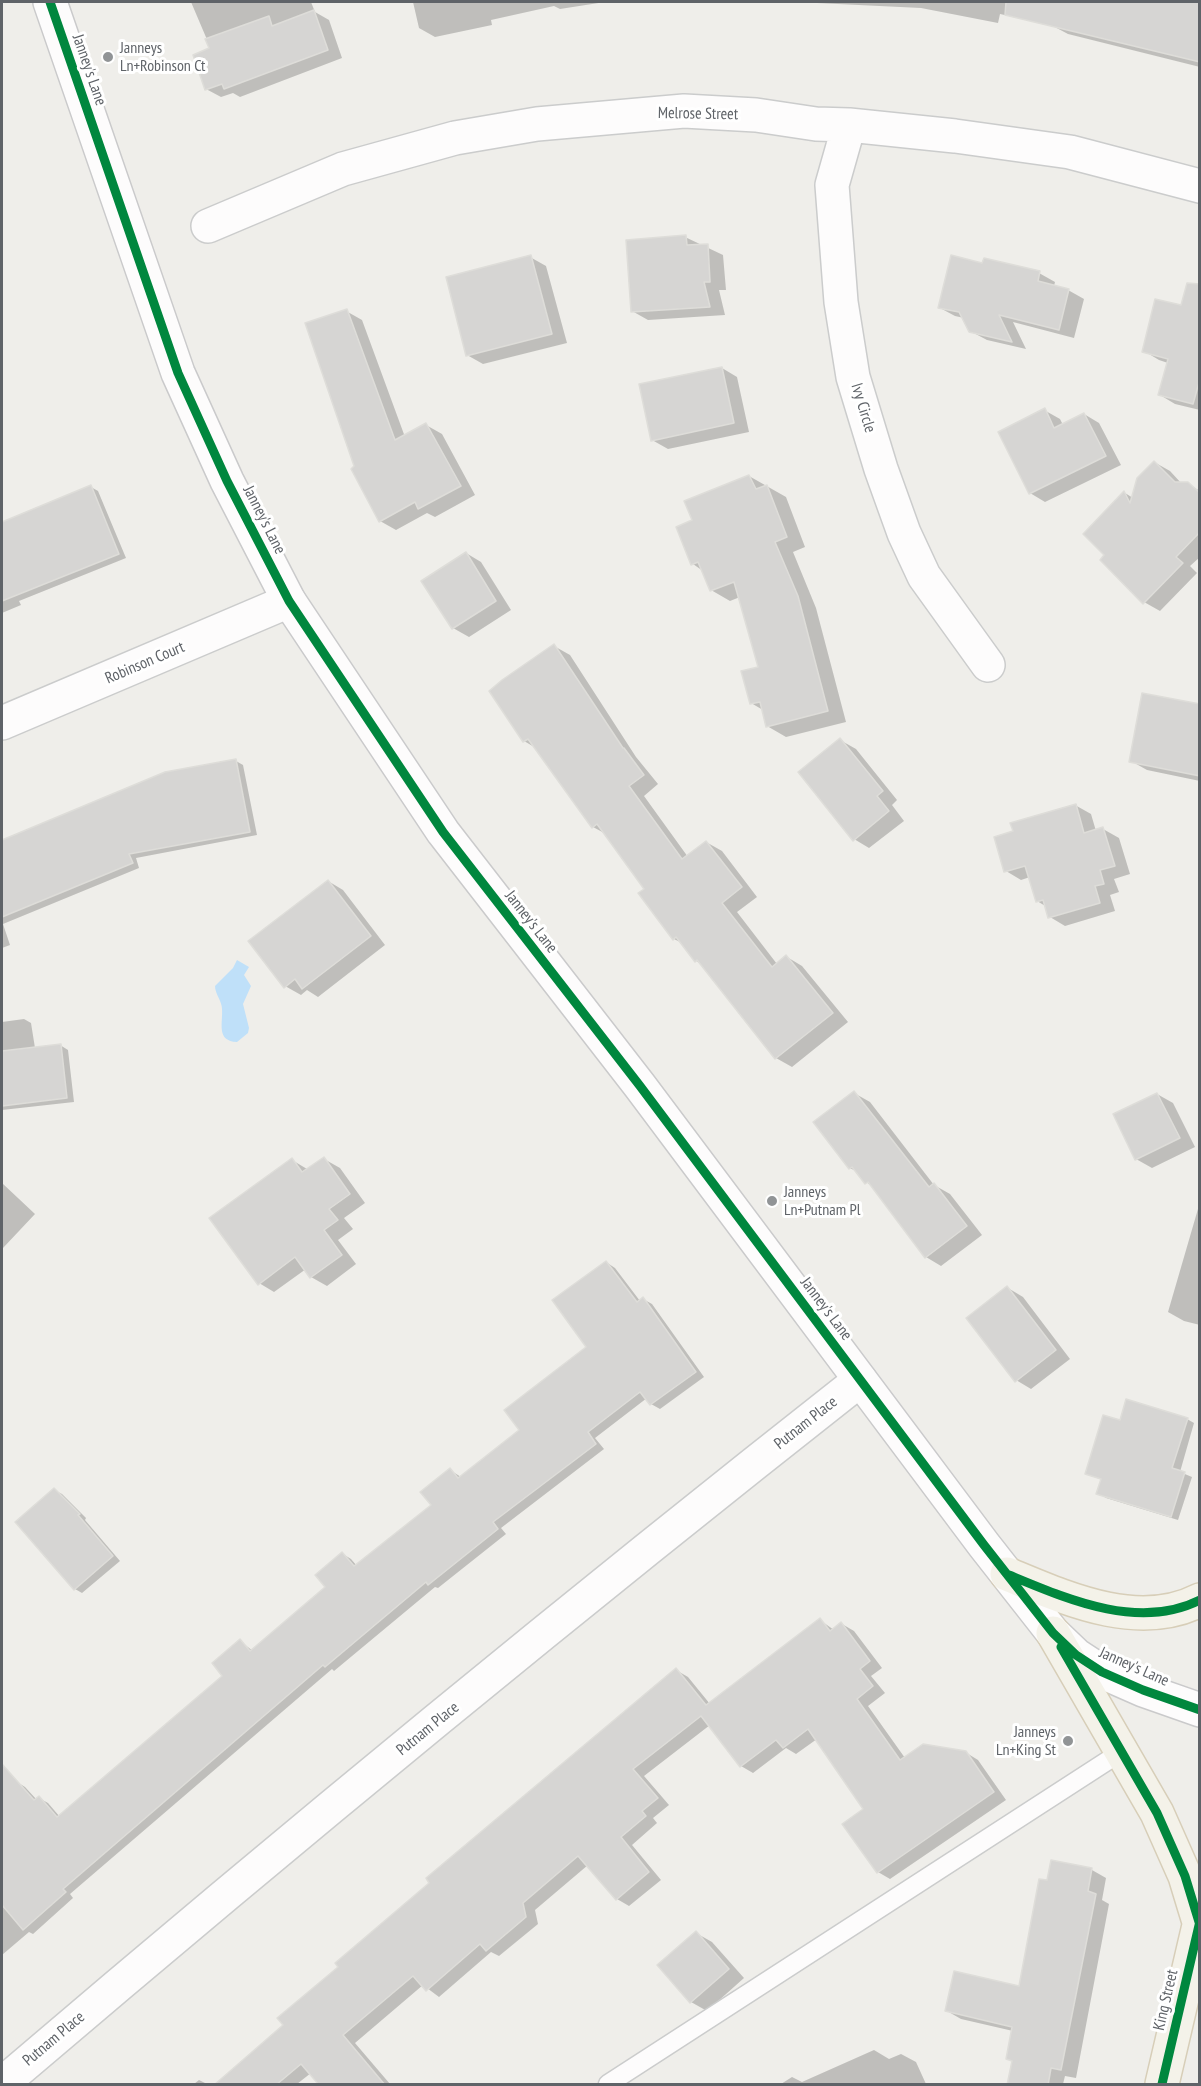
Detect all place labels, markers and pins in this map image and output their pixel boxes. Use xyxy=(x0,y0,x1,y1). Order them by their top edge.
place label: Janneys Ln+Robinson Ct xyxy=(120,38,206,76)
marker: Janneys Ln+Robinson Ct xyxy=(101,50,115,64)
place label: Janneys Ln+Putnam Pl xyxy=(784,1182,860,1220)
marker: Janneys Ln+Putnam Pl xyxy=(765,1194,779,1208)
place label: Janneys Ln+King St xyxy=(996,1722,1056,1760)
marker: Janneys Ln+King St xyxy=(1061,1734,1075,1748)

